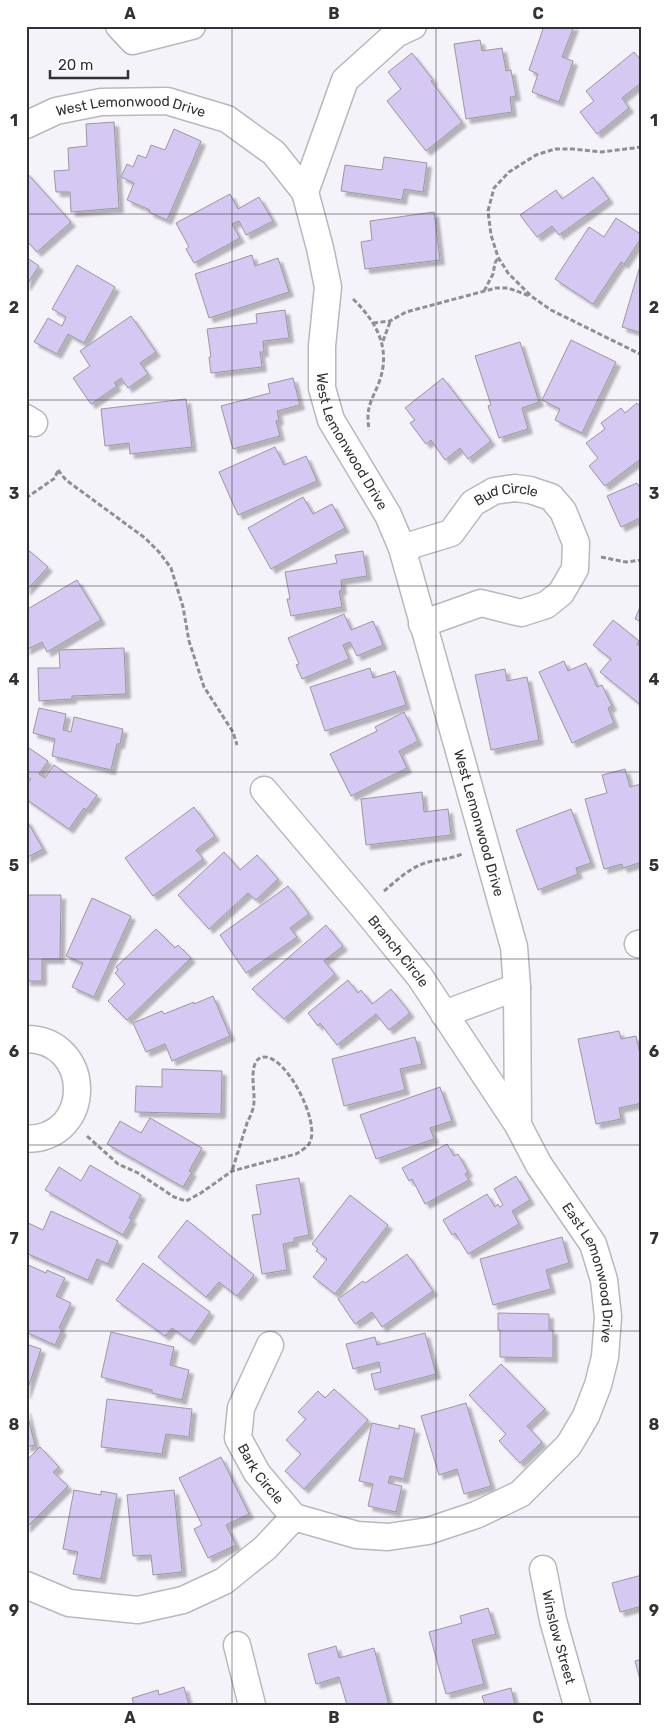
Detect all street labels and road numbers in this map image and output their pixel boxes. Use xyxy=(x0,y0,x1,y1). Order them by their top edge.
street label: West Lemonwood Drive xyxy=(54,93,208,121)
street label: West Lemonwood Drive xyxy=(313,372,391,513)
street label: Bud Circle xyxy=(471,480,541,510)
street label: West Lemonwood Drive xyxy=(450,748,507,899)
street label: Branch Circle xyxy=(364,912,432,991)
street label: East Lemonwood Drive xyxy=(558,1199,616,1344)
street label: Bark Circle xyxy=(234,1441,287,1508)
street label: Winslow Street xyxy=(538,1589,579,1687)

